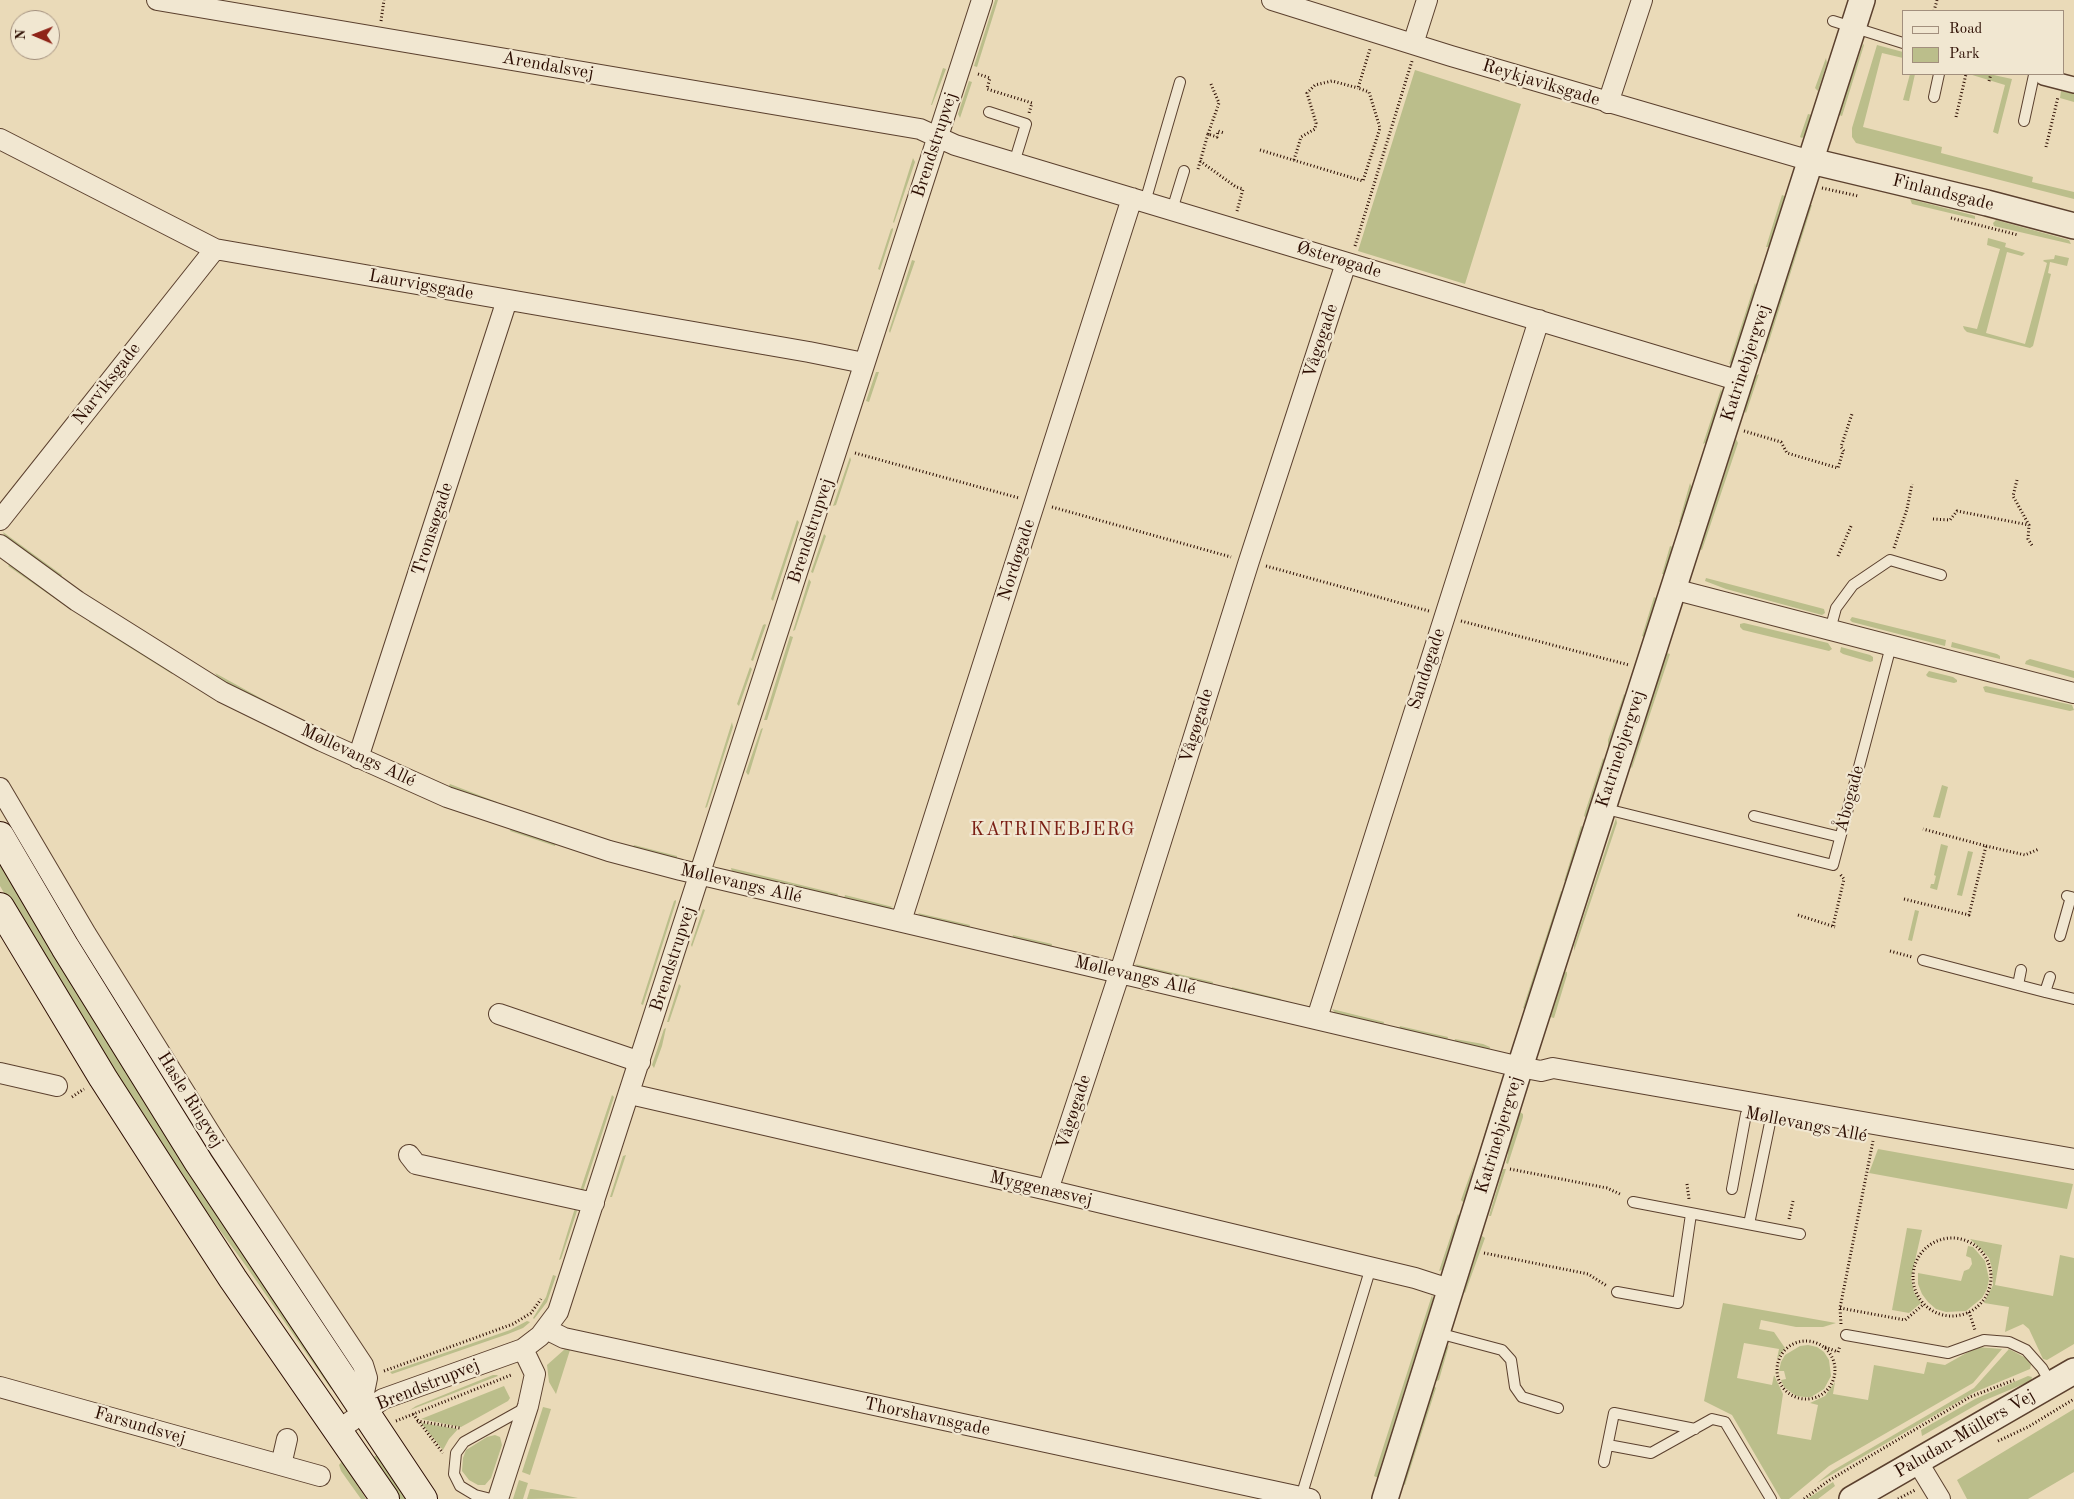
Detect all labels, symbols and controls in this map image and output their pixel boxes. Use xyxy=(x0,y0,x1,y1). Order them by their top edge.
north arrow xyxy=(10,10,60,60)
legend xyxy=(1902,10,2064,75)
text: Road xyxy=(1949,22,1982,37)
text: N xyxy=(14,29,28,40)
street label: Arendalsvej xyxy=(500,47,596,85)
text: Park xyxy=(1949,47,1980,62)
street label: Reykjaviksgade xyxy=(1480,55,1602,111)
street label: Brendstrupvej xyxy=(908,90,962,200)
street label: Finlandsgade xyxy=(1890,170,1996,216)
street label: Østerøgade xyxy=(1294,237,1384,283)
street label: Laurvigsgade xyxy=(367,265,475,305)
street label: Vågøgade xyxy=(1299,301,1343,381)
street label: Katrinebjergvej xyxy=(1717,302,1775,424)
street label: Narviksgade xyxy=(68,339,146,429)
street label: Brendstrupvej xyxy=(784,476,838,586)
street label: Tromsøgade xyxy=(408,480,458,578)
street label: Nordøgade xyxy=(994,516,1040,604)
street label: Sandøgade xyxy=(1404,626,1450,712)
street label: Vågøgade xyxy=(1175,686,1219,766)
street label: Katrinebjergvej xyxy=(1592,688,1650,810)
street label: Møllevangs Allé xyxy=(297,720,419,792)
street label: Åbogade xyxy=(1831,763,1869,835)
district label: KATRINEBJERG xyxy=(969,819,1137,841)
street label: Møllevangs Allé xyxy=(678,860,804,908)
street label: Brendstrupvej xyxy=(646,904,700,1014)
street label: Møllevangs Allé xyxy=(1072,952,1198,1000)
street label: Hasle Ringvej xyxy=(152,1048,228,1152)
street label: Vågøgade xyxy=(1052,1072,1096,1152)
street label: Katrinebjergvej xyxy=(1471,1073,1527,1197)
street label: Møllevangs Allé xyxy=(1743,1103,1869,1147)
street label: Myggenæsvej xyxy=(987,1167,1095,1211)
street label: Brendstrupvej xyxy=(373,1354,483,1416)
street label: Paludan-Müllers Vej xyxy=(1891,1385,2039,1483)
street label: Thorshavnsgade xyxy=(862,1393,992,1441)
street label: Farsundsvej xyxy=(92,1403,188,1449)

